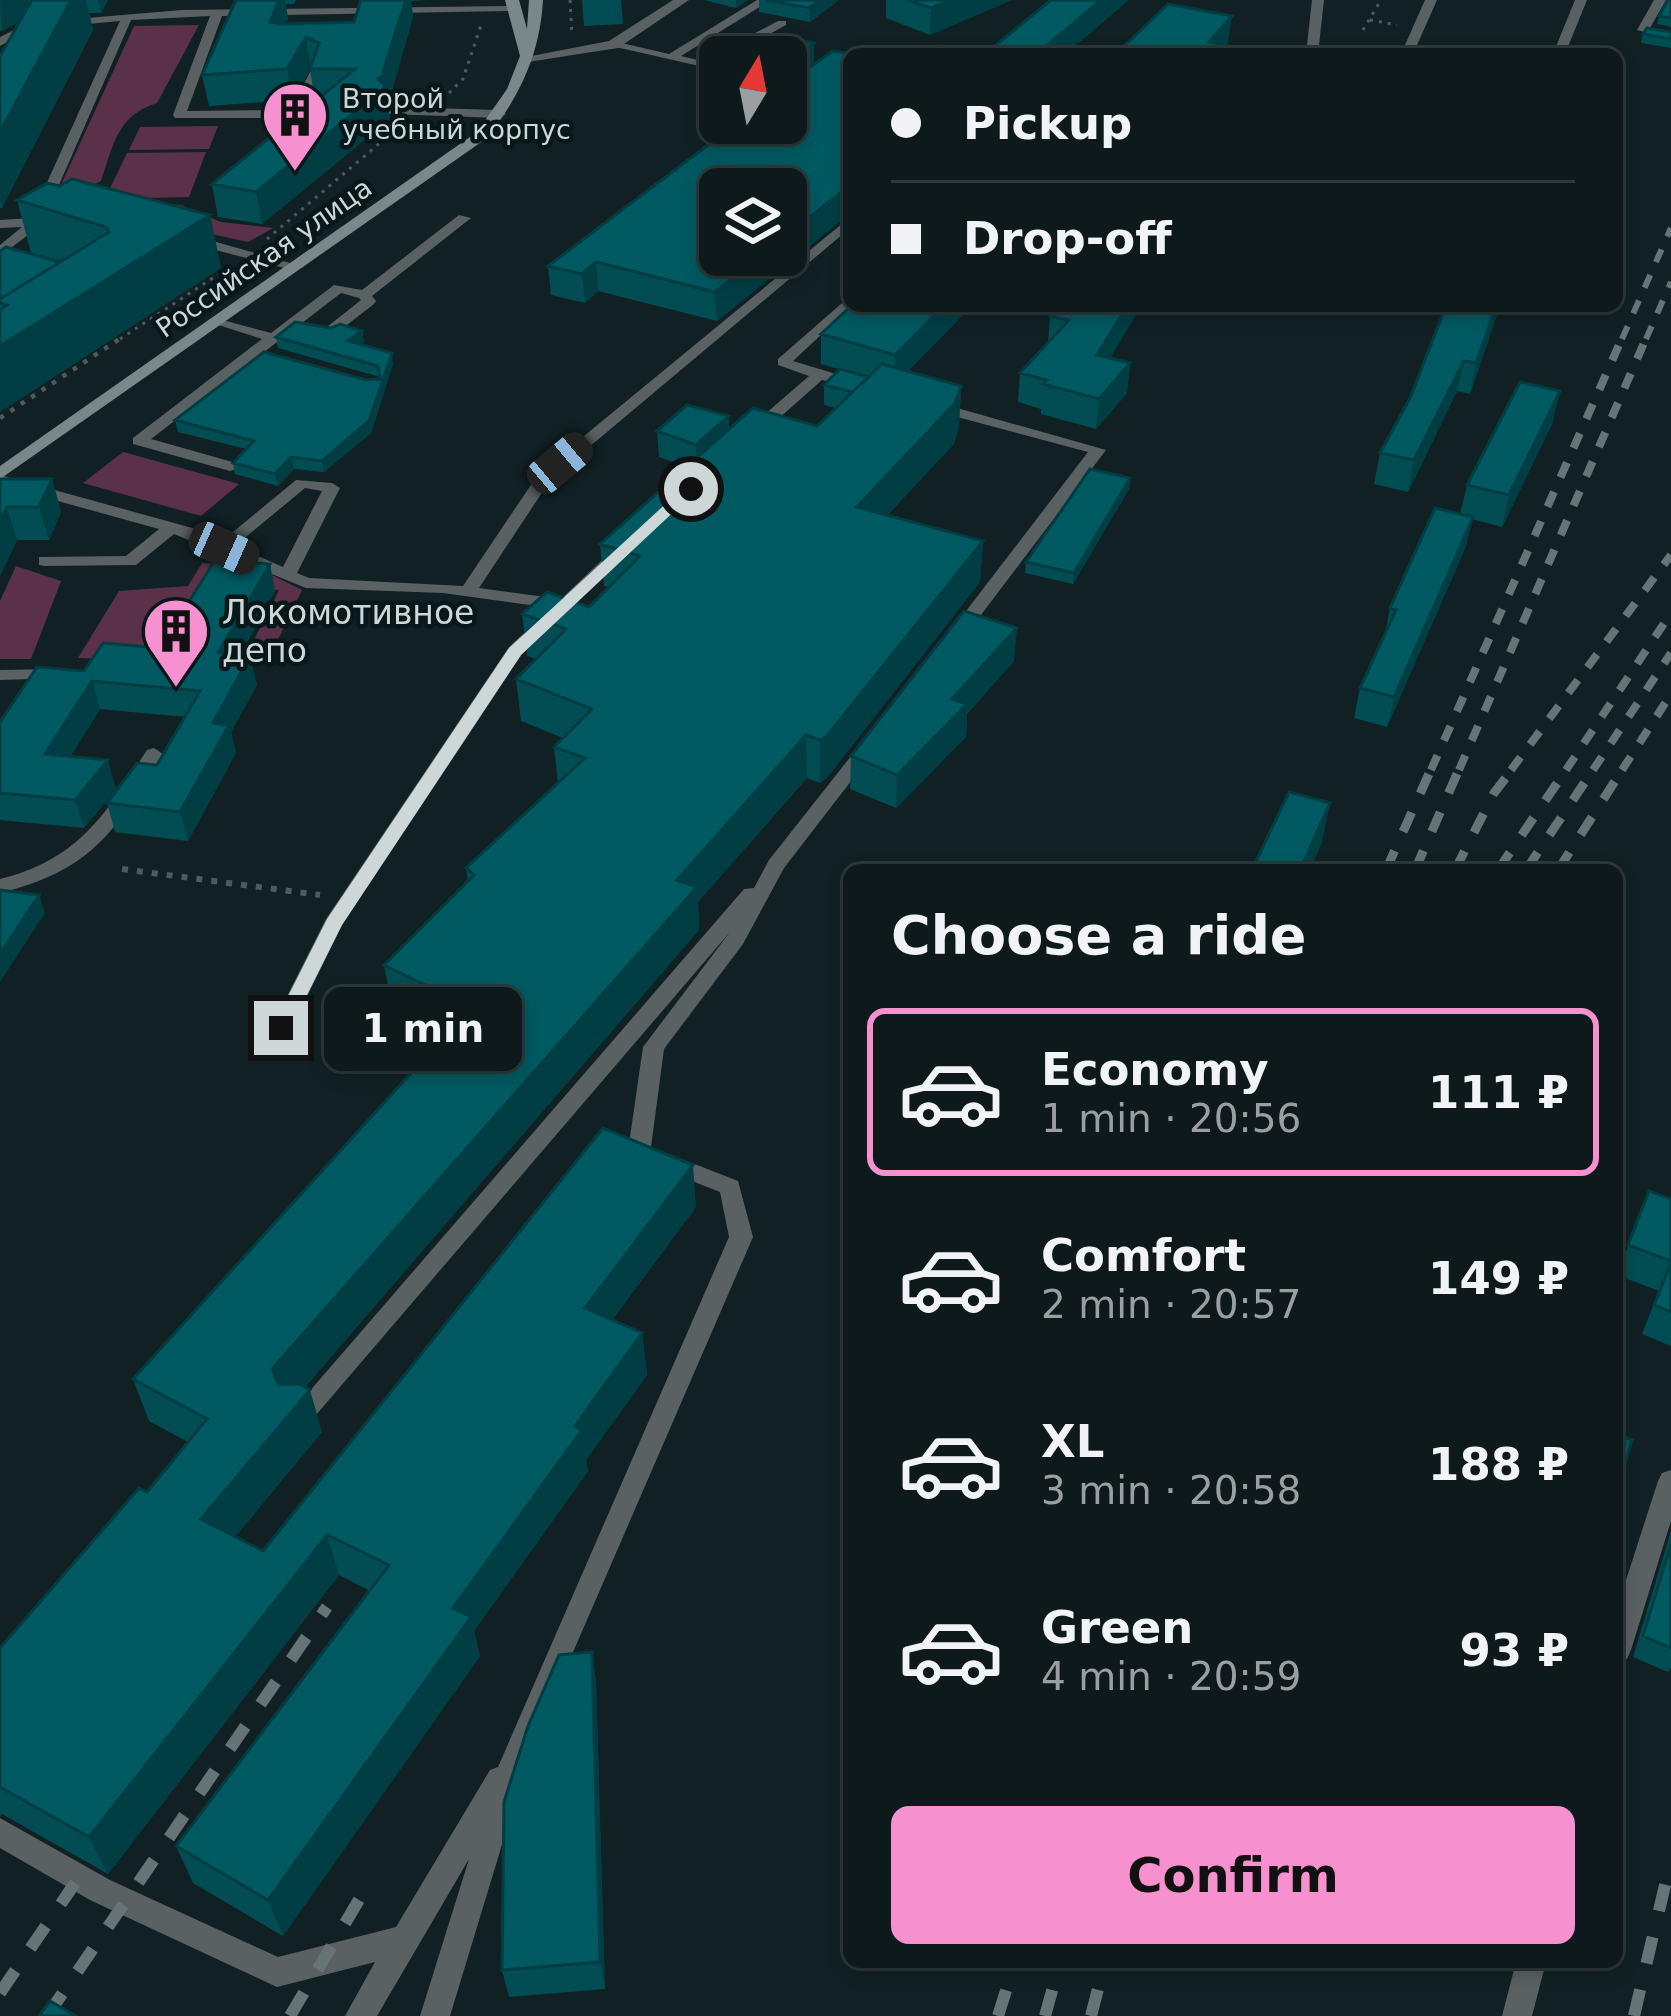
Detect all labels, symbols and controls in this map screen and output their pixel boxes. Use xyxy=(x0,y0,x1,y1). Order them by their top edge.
north arrow xyxy=(699,36,807,144)
map controls xyxy=(699,36,807,276)
building icon: Второй учебный корпус xyxy=(260,80,330,174)
place label: Второй учебный корпус xyxy=(342,83,571,145)
text: Pickup xyxy=(963,97,1132,150)
button: layers xyxy=(699,168,807,276)
street label: Российская улица xyxy=(150,172,377,344)
text: Drop-off xyxy=(963,212,1172,265)
car xyxy=(521,426,599,500)
route start xyxy=(664,462,718,516)
car xyxy=(184,517,264,579)
place label: Локомотивное депо xyxy=(222,593,474,670)
building icon: Локомотивное депо xyxy=(141,596,211,690)
text: Choose a ride xyxy=(891,904,1307,967)
callout: 1 min xyxy=(323,986,521,1070)
route end xyxy=(254,1001,308,1055)
text: 1 min xyxy=(362,1006,484,1051)
icon: car xyxy=(897,1038,1005,1146)
text: Economy xyxy=(1041,1043,1269,1096)
text: 111 ₽ xyxy=(1428,1066,1569,1119)
text: 1 min · 20:56 xyxy=(1041,1096,1301,1141)
icon: car xyxy=(897,1224,1005,1332)
text: Comfort xyxy=(1041,1229,1246,1282)
text: 149 ₽ xyxy=(1428,1252,1569,1305)
text: 2 min · 20:57 xyxy=(1041,1282,1301,1327)
icon: car xyxy=(897,1410,1005,1518)
text: XL xyxy=(1041,1415,1104,1468)
text: 188 ₽ xyxy=(1428,1438,1569,1491)
text: 3 min · 20:58 xyxy=(1041,1468,1301,1513)
icon: car xyxy=(897,1596,1005,1704)
text: Green xyxy=(1041,1601,1193,1654)
text: 93 ₽ xyxy=(1459,1624,1569,1677)
text: 4 min · 20:59 xyxy=(1041,1654,1301,1699)
button: Confirm xyxy=(891,1806,1575,1944)

